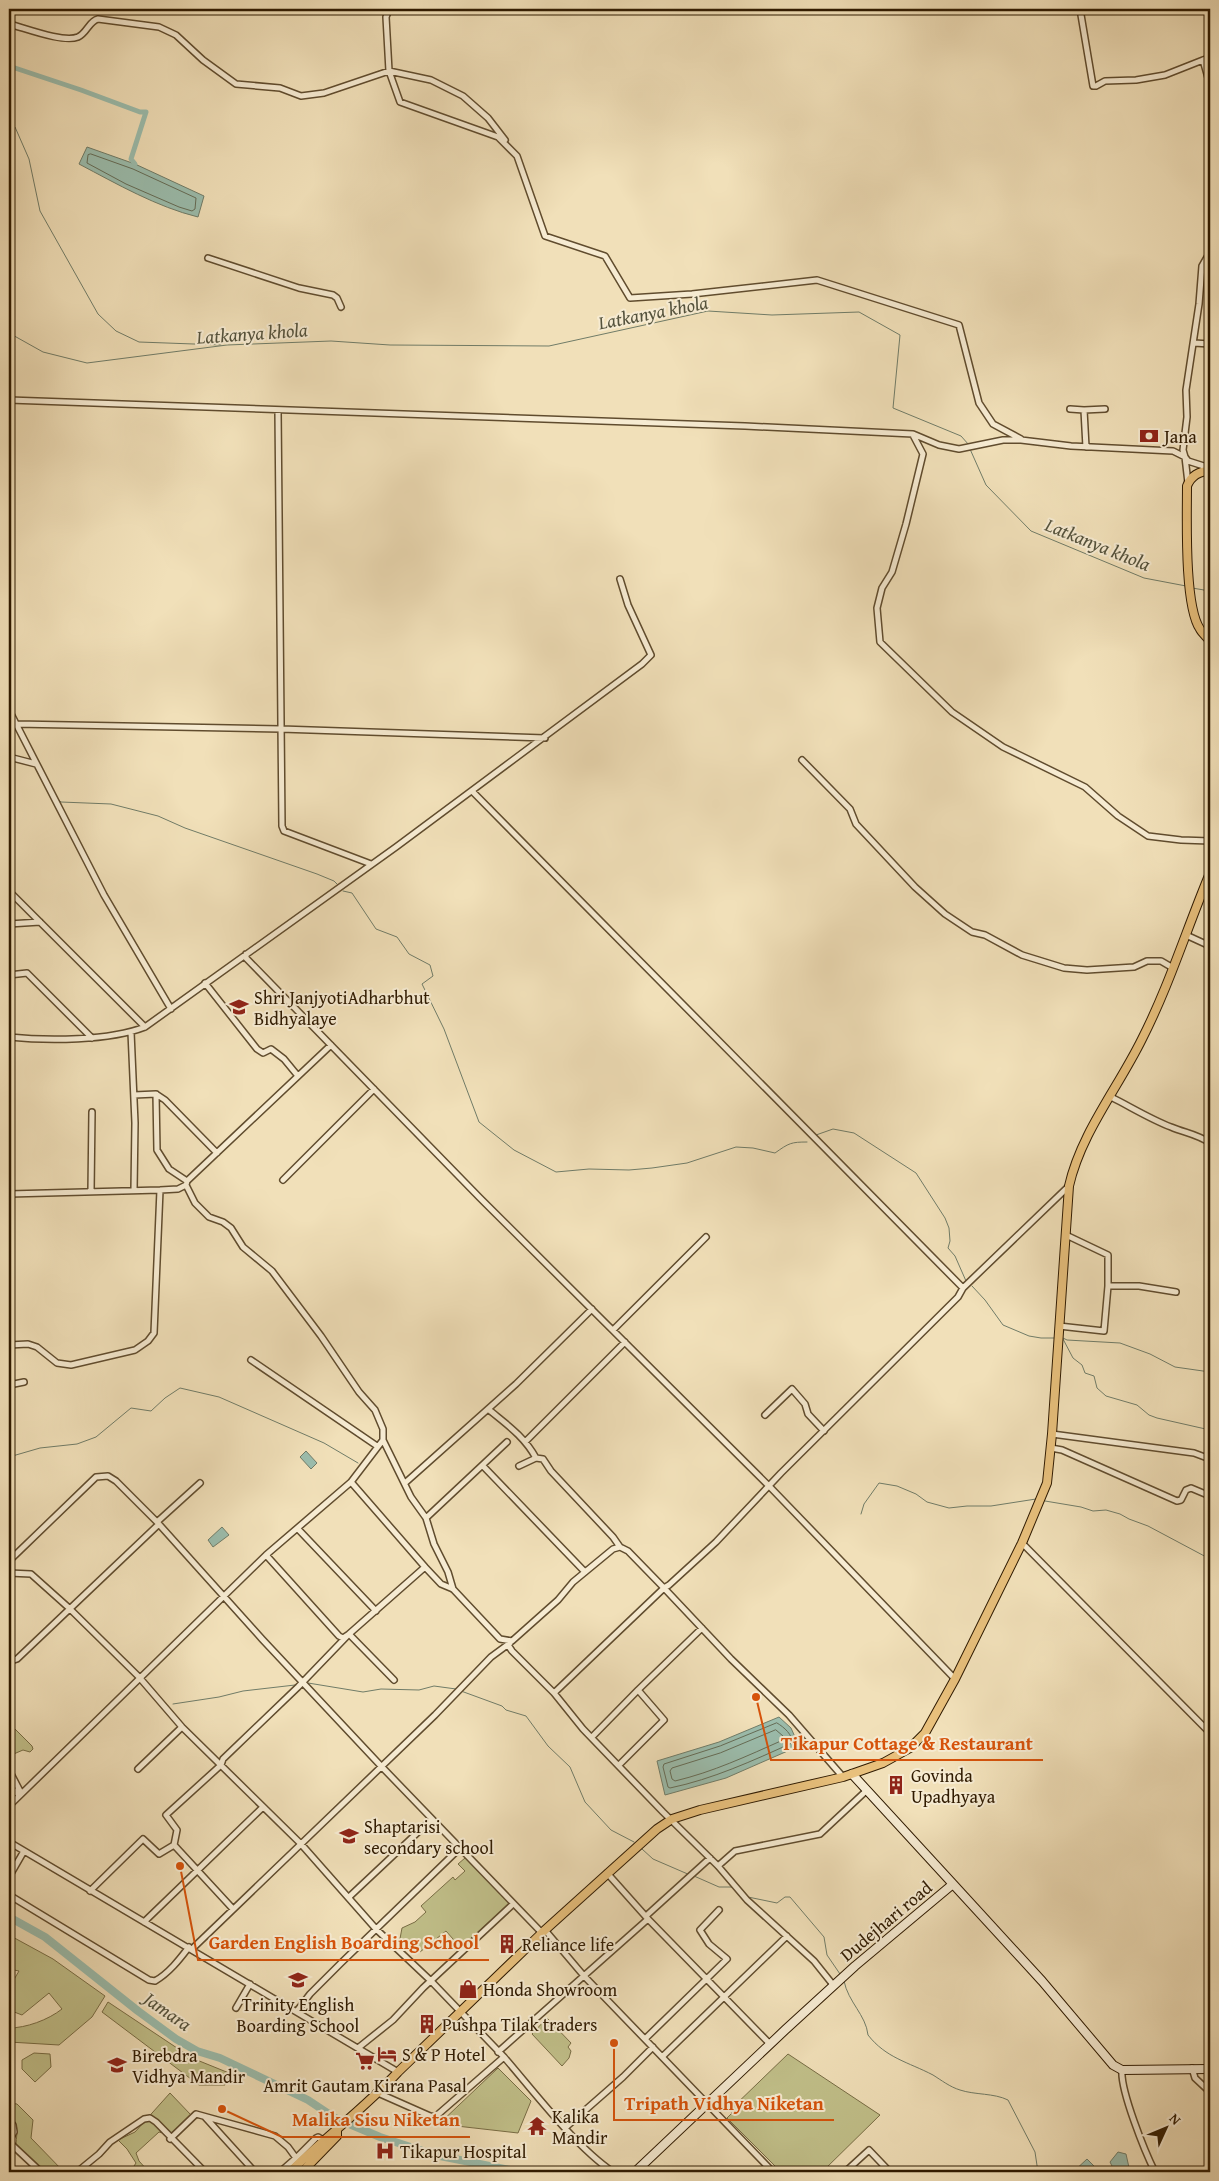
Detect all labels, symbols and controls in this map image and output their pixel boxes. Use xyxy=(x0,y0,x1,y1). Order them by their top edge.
water label: Latkanya khola xyxy=(595,288,710,337)
water label: Latkanya khola xyxy=(195,315,309,351)
place label: Jana xyxy=(1162,423,1197,450)
bank icon: Jana xyxy=(1138,425,1160,447)
water label: Latkanya khola xyxy=(1040,510,1155,578)
place label: Shri JanjyotiAdharbhut Bidhyalaye xyxy=(254,984,430,1032)
school or university icon: Shri JanjyotiAdharbhut Bidhyalaye xyxy=(228,996,250,1018)
callout: Tikapur Cottage & Restaurant xyxy=(771,1726,1043,1760)
text: Tikapur Cottage & Restaurant xyxy=(781,1729,1034,1757)
place label: Govinda Upadhyaya xyxy=(911,1762,996,1810)
building icon: Govinda Upadhyaya xyxy=(885,1774,907,1796)
place label: Shaptarisi secondary school xyxy=(364,1813,494,1861)
school or university icon: Shaptarisi secondary school xyxy=(338,1825,360,1847)
street label: Dudejhari road xyxy=(834,1874,938,1968)
callout: Garden English Boarding School xyxy=(198,1926,489,1960)
text: Garden English Boarding School xyxy=(209,1928,479,1956)
place label: Reliance life xyxy=(522,1931,614,1958)
building icon: Reliance life xyxy=(496,1933,518,1955)
school or university icon: Trinity English Boarding School xyxy=(287,1969,309,1991)
place label: Honda Showroom xyxy=(483,1976,617,2003)
shop icon: Honda Showroom xyxy=(457,1978,479,2000)
water label: Jamara xyxy=(136,1983,198,2038)
place label: Trinity English Boarding School xyxy=(237,1991,359,2039)
place label: Pushpa Tilak traders xyxy=(442,2011,597,2038)
building icon: Pushpa Tilak traders xyxy=(416,2013,438,2035)
place label: S & P Hotel xyxy=(402,2041,486,2068)
place label: Birebdra Vidhya Mandir xyxy=(132,2042,246,2090)
hotel icon: S & P Hotel xyxy=(376,2043,398,2065)
supermarket icon: Amrit Gautam Kirana Pasal xyxy=(354,2050,376,2072)
school or university icon: Birebdra Vidhya Mandir xyxy=(106,2054,128,2076)
place label: Amrit Gautam Kirana Pasal xyxy=(263,2072,467,2099)
callout: Tripath Vidhya Niketan xyxy=(614,2086,834,2120)
text: Tripath Vidhya Niketan xyxy=(624,2089,825,2117)
callout: Malika Sisu Niketan xyxy=(282,2103,470,2137)
place label: Kalika Mandir xyxy=(552,2103,608,2151)
north arrow xyxy=(1142,2104,1192,2154)
text: Malika Sisu Niketan xyxy=(292,2105,461,2133)
text: N xyxy=(1165,2109,1186,2130)
temple icon: Kalika Mandir xyxy=(526,2115,548,2137)
place label: Tikapur Hospital xyxy=(400,2138,527,2165)
hospital icon: Tikapur Hospital xyxy=(374,2140,396,2162)

